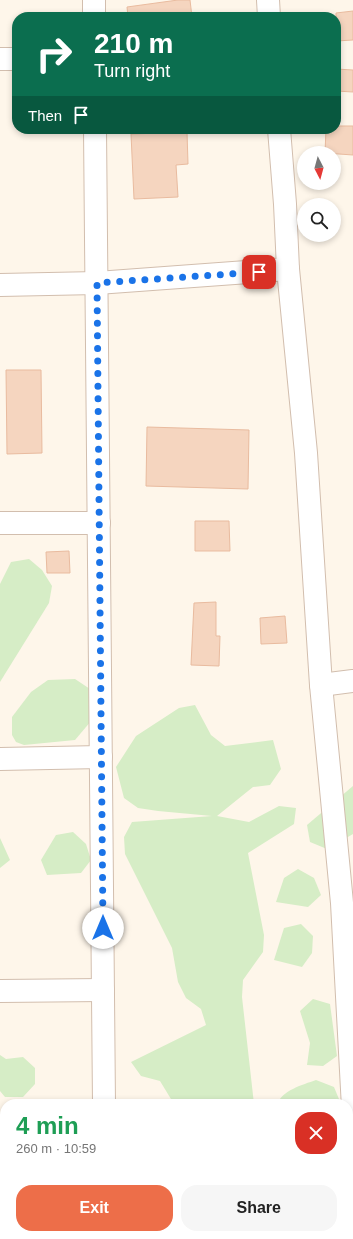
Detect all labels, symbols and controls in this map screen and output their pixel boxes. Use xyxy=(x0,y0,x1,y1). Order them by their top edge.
icon: right xyxy=(28,28,80,80)
text: 210 m xyxy=(94,28,173,59)
text: Turn right xyxy=(94,61,170,81)
icon: arrive xyxy=(70,104,92,126)
text: Then xyxy=(28,107,62,124)
north arrow xyxy=(297,146,341,190)
map controls xyxy=(297,146,341,242)
button: search xyxy=(297,198,341,242)
pin xyxy=(242,255,276,289)
icon: arrive xyxy=(248,261,270,283)
position arrow xyxy=(82,907,124,949)
text: 4 min xyxy=(16,1112,79,1139)
button: close xyxy=(295,1112,337,1154)
text: 260 m · 10:59 xyxy=(16,1141,96,1156)
button: Exit xyxy=(16,1185,173,1231)
button: Share xyxy=(181,1185,337,1231)

